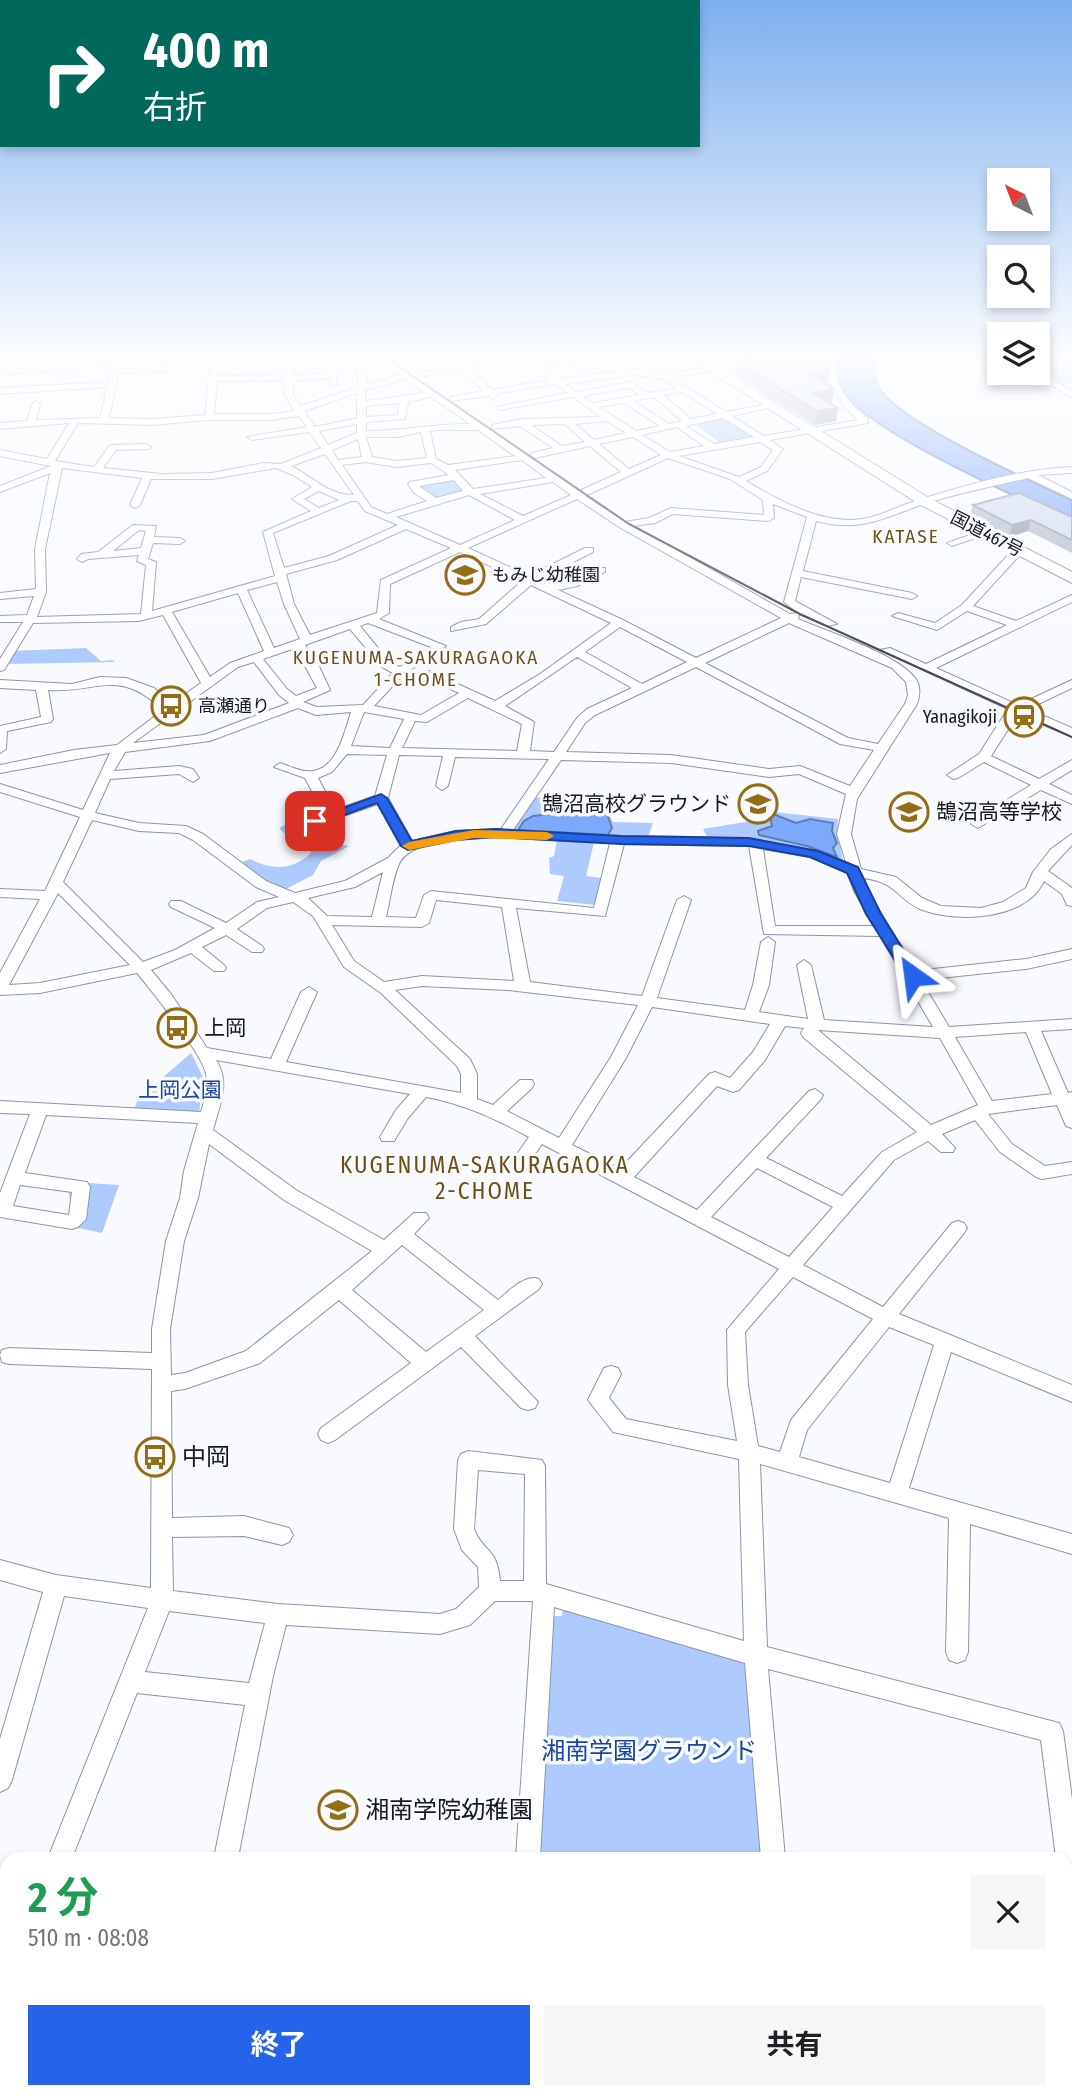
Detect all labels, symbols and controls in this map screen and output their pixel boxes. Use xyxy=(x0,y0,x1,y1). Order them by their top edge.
text: 400 m xyxy=(143,21,269,80)
icon: right xyxy=(28,28,119,119)
text: 右折 xyxy=(143,88,207,126)
north arrow xyxy=(987,168,1050,231)
map controls xyxy=(987,168,1050,385)
button: search xyxy=(987,245,1050,308)
button: layers xyxy=(987,322,1050,385)
street label: 国道467号 xyxy=(947,506,1027,562)
district label: KATASE xyxy=(872,525,940,548)
school or university icon: もみじ幼稚園 xyxy=(444,554,486,596)
place label: もみじ幼稚園 xyxy=(492,564,600,586)
district label: KUGENUMA-SAKURAGAOKA 1-CHOME xyxy=(293,646,539,691)
bus stop icon: 高瀬通り xyxy=(150,685,192,727)
place label: 高瀬通り xyxy=(198,695,270,717)
station icon: Yanagikoji xyxy=(1003,696,1045,738)
place label: Yanagikoji xyxy=(923,706,997,728)
school or university icon: 鵠沼高校グラウンド xyxy=(737,783,779,825)
pin xyxy=(285,791,345,851)
place label: 鵠沼高校グラウンド xyxy=(542,791,731,817)
school or university icon: 鵠沼高等学校 xyxy=(888,791,930,833)
place label: 鵠沼高等学校 xyxy=(936,799,1062,825)
icon: arrive xyxy=(296,802,334,840)
position arrow xyxy=(876,939,950,1013)
bus stop icon: 上岡 xyxy=(156,1007,198,1049)
place label: 上岡 xyxy=(204,1015,246,1041)
park label: 上岡公園 xyxy=(138,1077,222,1103)
district label: KUGENUMA-SAKURAGAOKA 2-CHOME xyxy=(340,1151,630,1205)
bus stop icon: 中岡 xyxy=(134,1436,176,1478)
place label: 中岡 xyxy=(182,1443,230,1471)
park label: 湘南学園グラウンド xyxy=(541,1737,757,1765)
school or university icon: 湘南学院幼稚園 xyxy=(317,1789,359,1831)
place label: 湘南学院幼稚園 xyxy=(365,1796,533,1824)
text: 2 分 xyxy=(28,1873,98,1923)
button: close xyxy=(971,1875,1045,1949)
text: 510 m · 08:08 xyxy=(28,1924,149,1952)
button: 終了 xyxy=(28,2005,530,2085)
button: 共有 xyxy=(544,2005,1045,2085)

